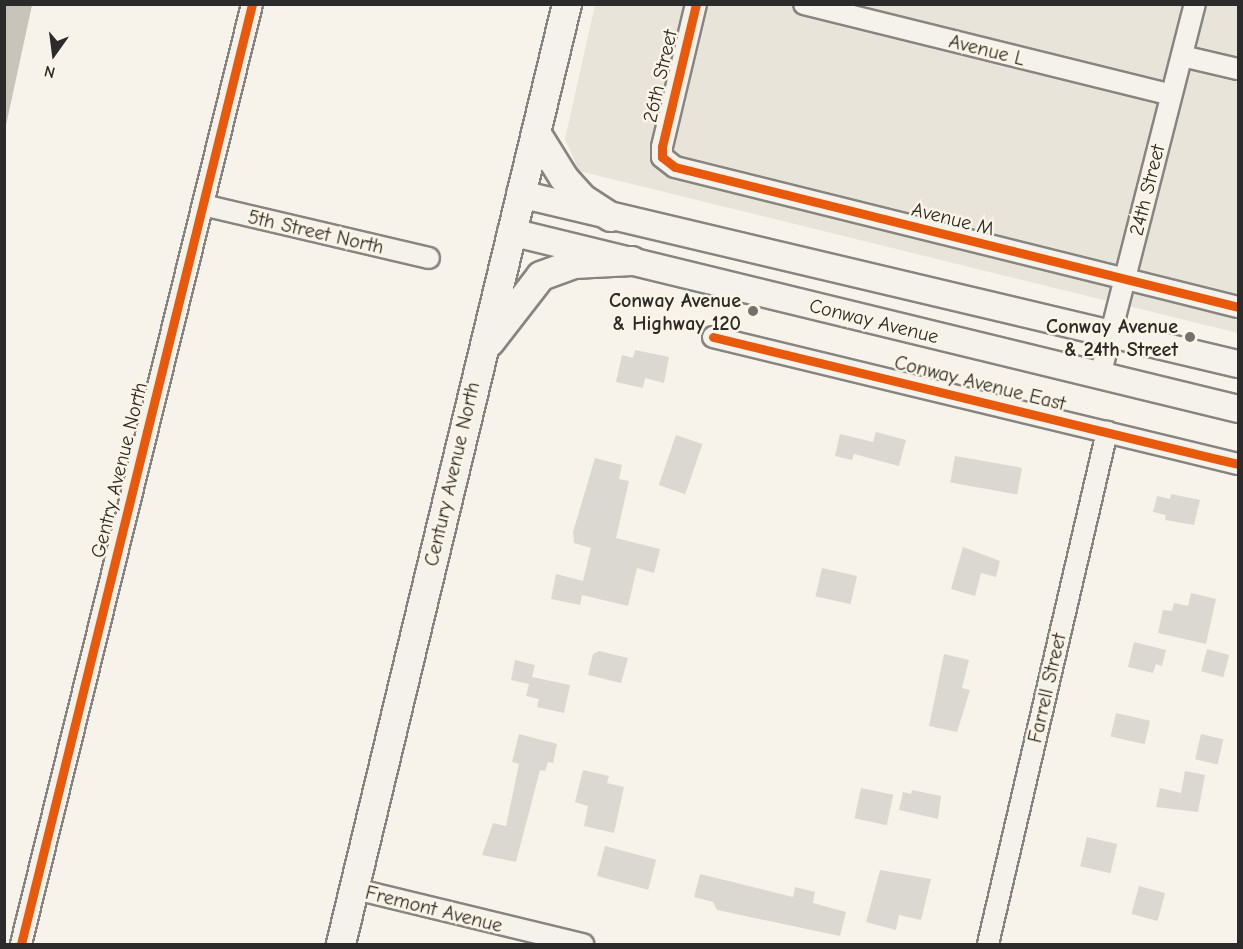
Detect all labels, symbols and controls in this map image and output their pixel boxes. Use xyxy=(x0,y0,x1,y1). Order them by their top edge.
north arrow xyxy=(24,24,84,84)
street label: 26th Street xyxy=(638,27,682,125)
street label: Avenue L xyxy=(946,29,1028,71)
text: N xyxy=(42,61,57,81)
street label: 24th Street xyxy=(1124,142,1170,238)
street label: Avenue M xyxy=(909,197,997,241)
street label: 5th Street North xyxy=(246,205,386,259)
place label: Conway Avenue & Highway 120 xyxy=(609,288,741,335)
street label: Conway Avenue xyxy=(807,293,941,349)
marker: Conway Avenue & Highway 120 xyxy=(746,304,760,318)
place label: Conway Avenue & 24th Street xyxy=(1046,314,1178,361)
marker: Conway Avenue & 24th Street xyxy=(1183,330,1197,344)
street label: Conway Avenue East xyxy=(892,350,1068,416)
street label: Century Avenue North xyxy=(419,379,485,569)
street label: Gentry Avenue North xyxy=(86,380,152,560)
street label: Farrell Street xyxy=(1023,631,1071,745)
street label: Fremont Avenue xyxy=(363,880,505,938)

